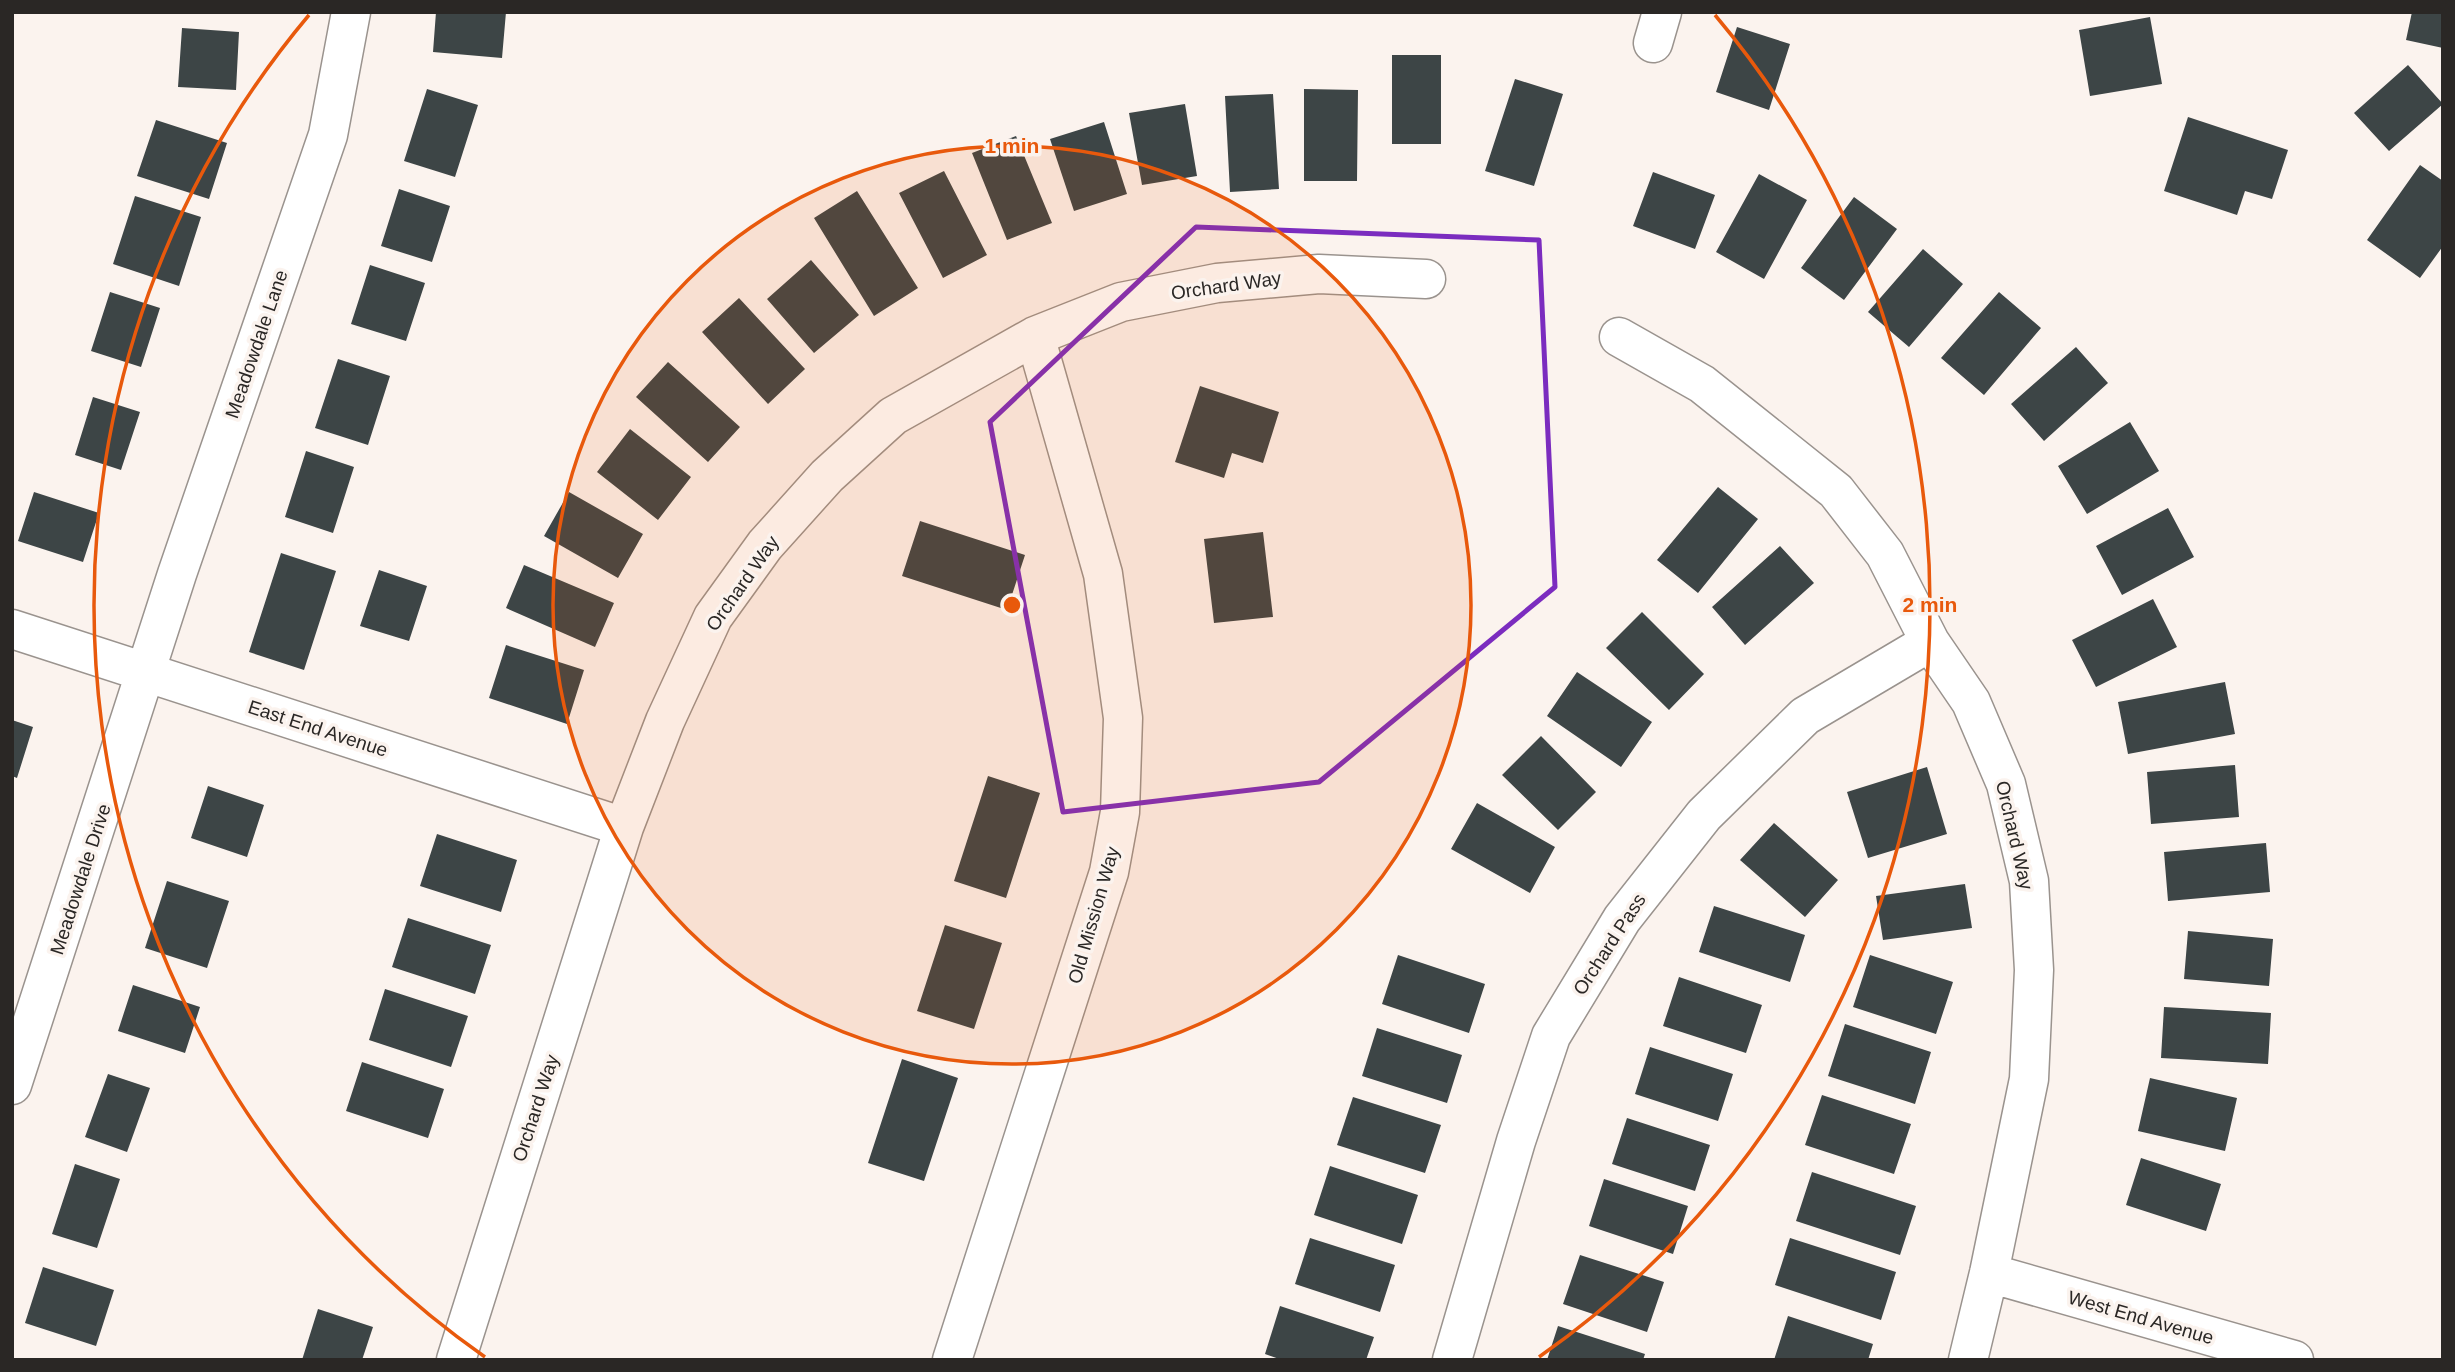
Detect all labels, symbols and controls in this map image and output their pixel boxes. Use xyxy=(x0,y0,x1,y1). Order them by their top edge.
text: 1 min xyxy=(985,134,1039,157)
street label: Meadowdale Lane xyxy=(221,267,292,421)
street label: Orchard Way xyxy=(1170,267,1283,304)
street label: Orchard Way xyxy=(702,531,783,635)
centre of rings xyxy=(1000,593,1024,617)
text: 2 min xyxy=(1903,593,1957,616)
street label: East End Avenue xyxy=(245,696,390,761)
street label: Orchard Way xyxy=(1992,779,2037,892)
street label: Meadowdale Drive xyxy=(46,801,115,957)
street label: Old Mission Way xyxy=(1064,844,1123,986)
street label: Orchard Pass xyxy=(1569,890,1650,999)
street label: Orchard Way xyxy=(508,1052,563,1164)
street label: West End Avenue xyxy=(2066,1287,2216,1348)

